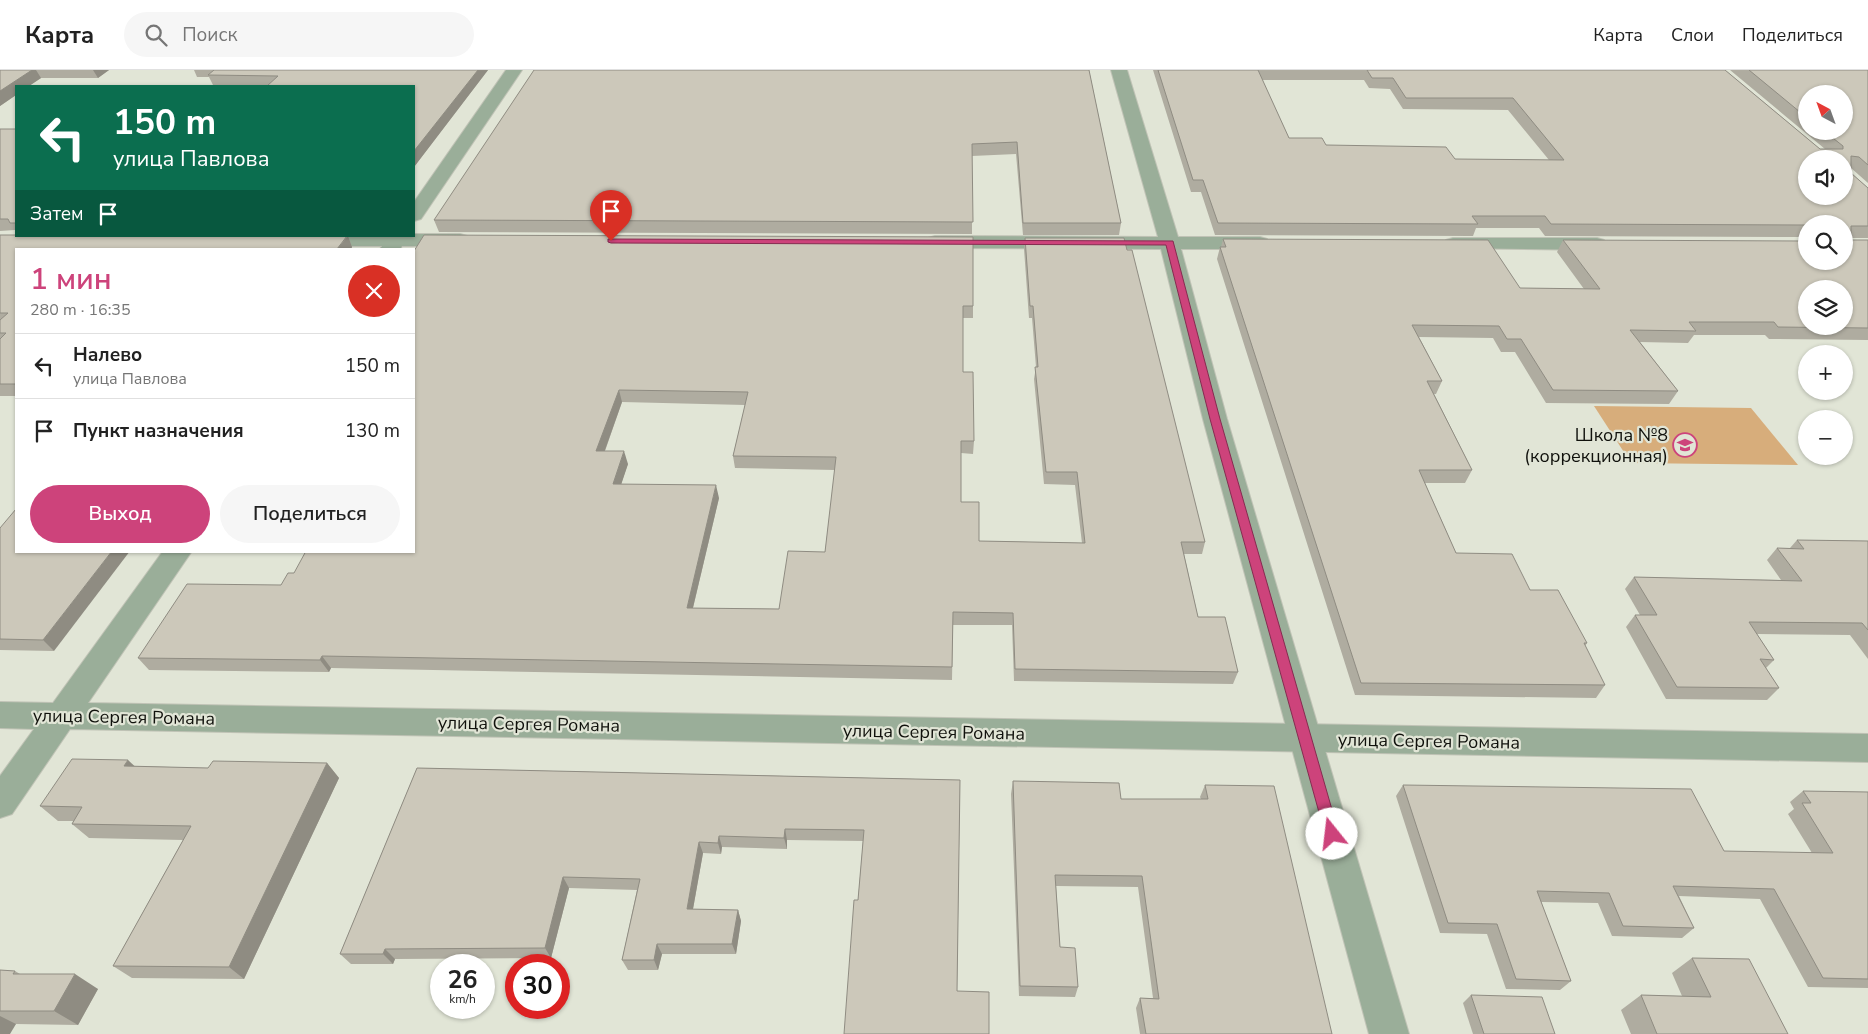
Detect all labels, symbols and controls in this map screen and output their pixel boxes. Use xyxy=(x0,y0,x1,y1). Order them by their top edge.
search box xyxy=(124,12,474,57)
text: Карта xyxy=(25,19,94,51)
icon: search xyxy=(142,21,170,49)
text: Поиск xyxy=(182,22,237,48)
text: Карта xyxy=(1593,23,1643,47)
text: Слои xyxy=(1671,23,1714,47)
text: Поделиться xyxy=(1742,23,1843,47)
north arrow xyxy=(1798,85,1852,140)
map controls xyxy=(1798,85,1853,465)
text: 150 m xyxy=(113,99,216,146)
icon: left xyxy=(30,105,95,170)
text: улица Павлова xyxy=(113,144,270,174)
button: sound xyxy=(1798,150,1853,205)
pin xyxy=(590,190,632,241)
icon: arrive xyxy=(597,197,625,225)
icon: arrive xyxy=(94,200,122,228)
text: Затем xyxy=(30,201,84,227)
button: search xyxy=(1798,215,1853,270)
text: 1 мин xyxy=(30,259,112,300)
button: close xyxy=(348,265,400,317)
button: layers xyxy=(1798,280,1853,335)
text: 280 m · 16:35 xyxy=(30,299,131,321)
text: Налево xyxy=(73,342,142,368)
button: + xyxy=(1798,345,1853,400)
icon: left xyxy=(30,352,58,380)
text: 150 m xyxy=(345,353,400,379)
text: улица Павлова xyxy=(73,368,187,390)
button: − xyxy=(1798,410,1853,465)
icon: arrive xyxy=(30,417,58,445)
text: Пункт назначения xyxy=(73,418,244,444)
text: 130 m xyxy=(345,418,400,444)
place label: Школа №8 (коррекционная) xyxy=(1524,423,1668,468)
school or university icon: Школа №8 (коррекционная) xyxy=(1672,432,1698,458)
button: Выход xyxy=(30,485,210,543)
button: Поделиться xyxy=(220,485,400,543)
street label: улица Сергея Романа xyxy=(33,703,215,731)
street label: улица Сергея Романа xyxy=(438,710,620,738)
street label: улица Сергея Романа xyxy=(843,718,1025,746)
street label: улица Сергея Романа xyxy=(1338,727,1520,755)
position arrow xyxy=(1305,807,1357,859)
speed limit sign: 30 xyxy=(505,954,570,1019)
text: 26 xyxy=(447,963,478,997)
text: km/h xyxy=(449,991,476,1007)

